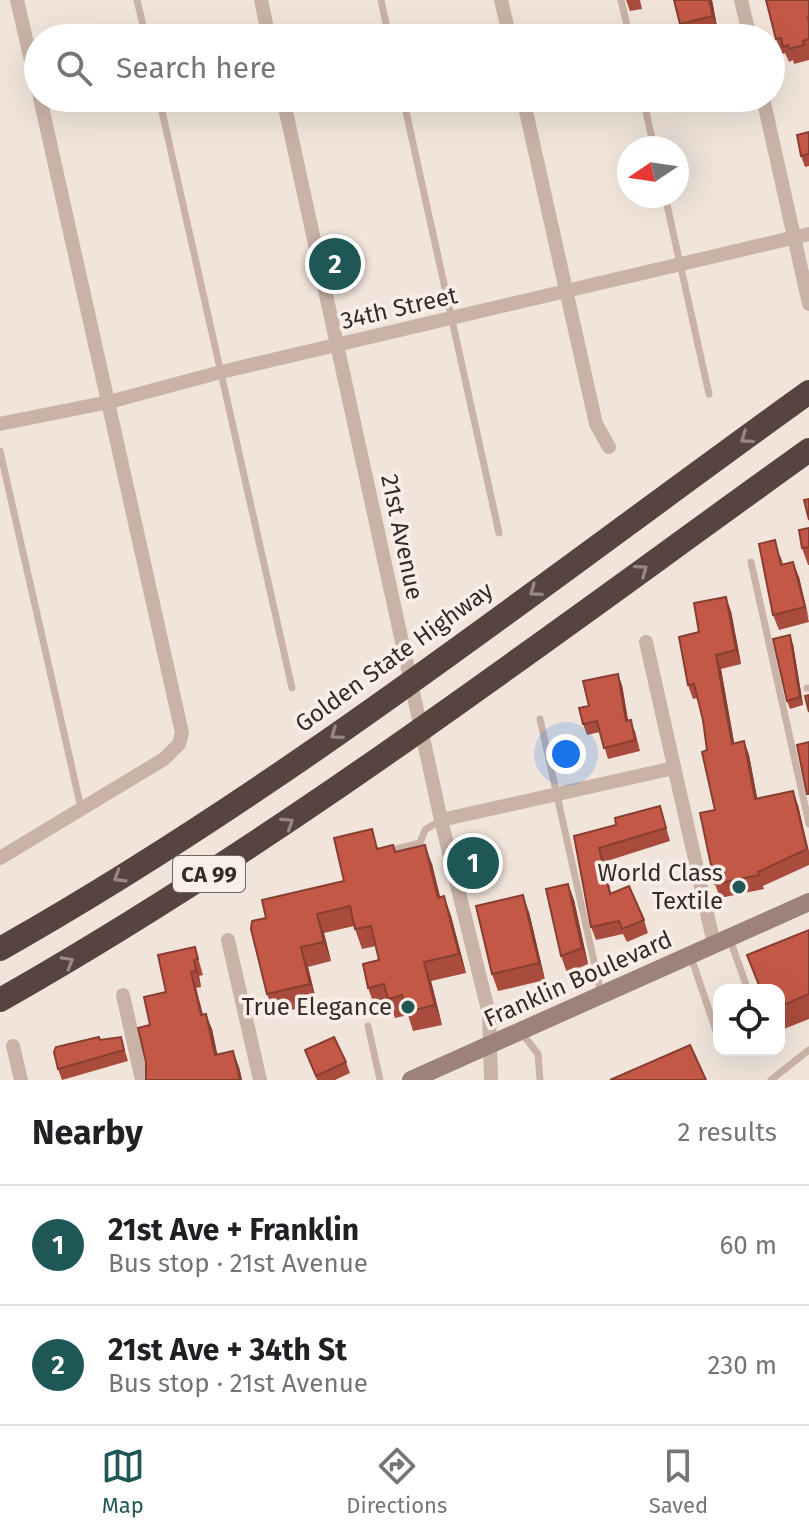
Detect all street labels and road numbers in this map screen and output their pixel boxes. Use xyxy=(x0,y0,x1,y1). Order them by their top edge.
street label: 34th Street xyxy=(338,281,460,335)
street label: 21st Avenue xyxy=(375,472,429,602)
street label: Golden State Highway xyxy=(290,576,498,738)
road number: CA 99 xyxy=(173,856,245,892)
street label: Franklin Boulevard xyxy=(480,925,676,1033)

